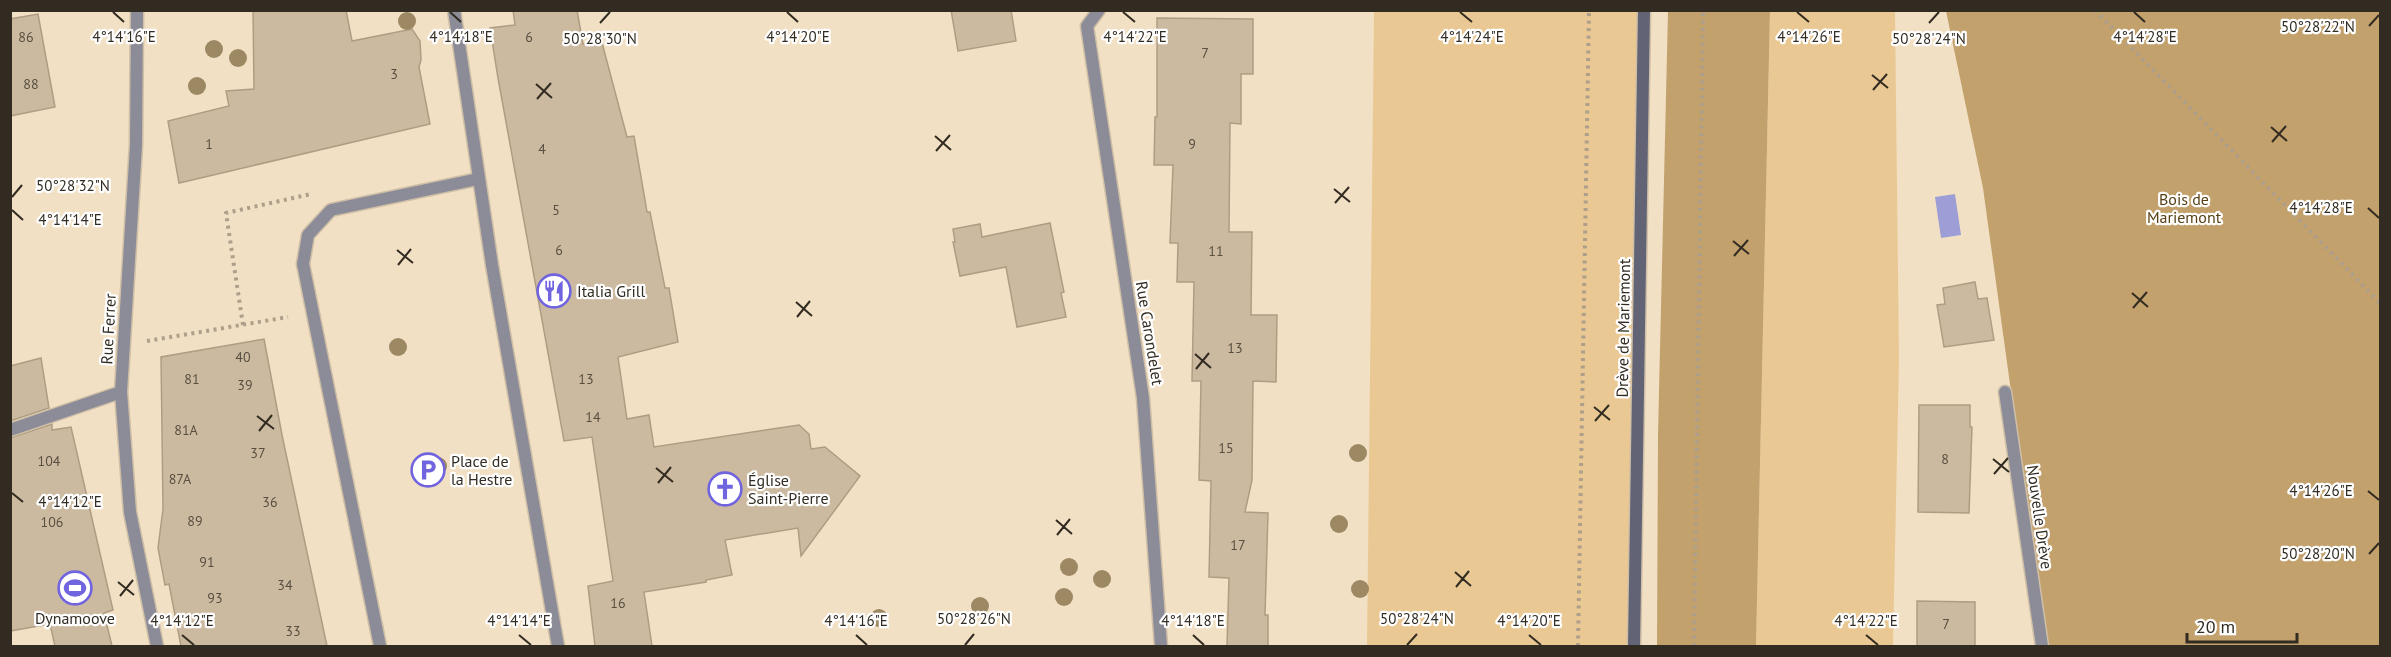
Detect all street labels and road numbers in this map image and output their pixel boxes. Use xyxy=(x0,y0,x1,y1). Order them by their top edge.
street label: Drève de Mariemont xyxy=(1612,258,1634,398)
street label: Rue Carondelet xyxy=(1132,280,1168,387)
street label: Rue Ferrer xyxy=(96,292,120,365)
street label: Nouvelle Drève xyxy=(2023,464,2057,570)

